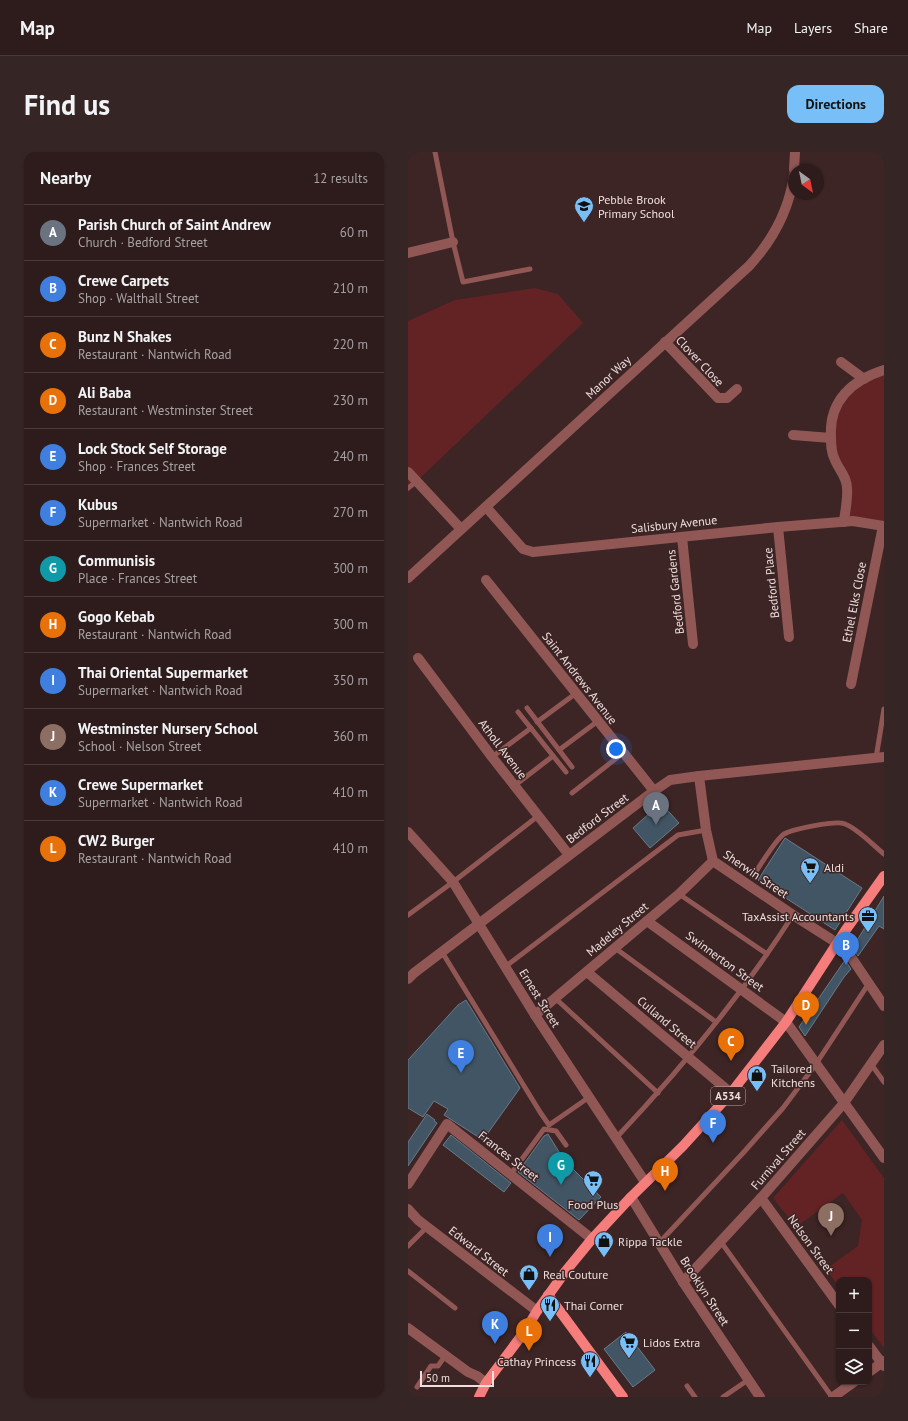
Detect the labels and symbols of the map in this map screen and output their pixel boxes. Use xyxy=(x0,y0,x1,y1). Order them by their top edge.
north arrow xyxy=(788,164,824,200)
place label: Pebble Brook Primary School xyxy=(598,192,675,221)
school or university icon: Pebble Brook Primary School xyxy=(573,195,595,223)
street label: Clover Close xyxy=(673,333,727,389)
street label: Manor Way xyxy=(582,352,634,402)
street label: Salisbury Avenue xyxy=(630,512,718,536)
street label: Bedford Place xyxy=(760,547,782,619)
street label: Bedford Gardens xyxy=(663,549,687,635)
street label: Ethel Elks Close xyxy=(839,560,869,644)
street label: Saint Andrews Avenue xyxy=(539,629,621,727)
street label: Atholl Avenue xyxy=(476,716,530,782)
your location xyxy=(606,739,626,759)
street label: Bedford Street xyxy=(563,790,631,846)
pin: A xyxy=(643,792,669,825)
street label: Sherwin Street xyxy=(720,847,792,901)
supermarket icon: Aldi xyxy=(799,856,821,884)
place label: Aldi xyxy=(824,860,844,875)
street label: Madeley Street xyxy=(583,899,651,959)
office icon: TaxAssist Accountants xyxy=(857,905,879,933)
place label: TaxAssist Accountants xyxy=(742,909,854,924)
street label: Swinnerton Street xyxy=(683,928,767,994)
pin: B xyxy=(833,932,859,965)
street label: Ernest Street xyxy=(516,966,564,1030)
pin: D xyxy=(793,992,819,1025)
street label: Culland Street xyxy=(634,993,700,1051)
pin: C xyxy=(718,1028,744,1061)
pin: E xyxy=(448,1040,474,1073)
place label: Tailored Kitchens xyxy=(771,1061,815,1090)
shop icon: Tailored Kitchens xyxy=(746,1064,768,1092)
road number: A534 xyxy=(711,1087,745,1105)
pin: F xyxy=(700,1110,726,1143)
street label: Furnival Street xyxy=(748,1126,808,1192)
street label: Frances Street xyxy=(476,1128,542,1184)
pin: G xyxy=(548,1152,574,1185)
pin: H xyxy=(652,1158,678,1191)
supermarket icon: Food Plus xyxy=(582,1169,604,1197)
place label: Food Plus xyxy=(568,1197,618,1212)
pin: J xyxy=(818,1203,844,1236)
street label: Nelson Street xyxy=(784,1211,838,1277)
street label: Edward Street xyxy=(446,1223,512,1279)
pin: I xyxy=(537,1224,563,1257)
shop icon: Rippa Tackle xyxy=(593,1230,615,1258)
place label: Rippa Tackle xyxy=(618,1234,682,1249)
street label: Brooklyn Street xyxy=(677,1254,733,1328)
shop icon: Real Couture xyxy=(518,1263,540,1291)
place label: Real Couture xyxy=(543,1267,608,1282)
restaurant icon: Thai Corner xyxy=(539,1294,561,1322)
place label: Thai Corner xyxy=(564,1298,623,1313)
pin: K xyxy=(482,1311,508,1344)
pin: L xyxy=(516,1318,542,1351)
supermarket icon: Lidos Extra xyxy=(618,1331,640,1359)
place label: Lidos Extra xyxy=(643,1335,700,1350)
restaurant icon: Cathay Princess xyxy=(579,1350,601,1378)
place label: Cathay Princess xyxy=(497,1354,576,1369)
scale bar xyxy=(420,1369,494,1388)

